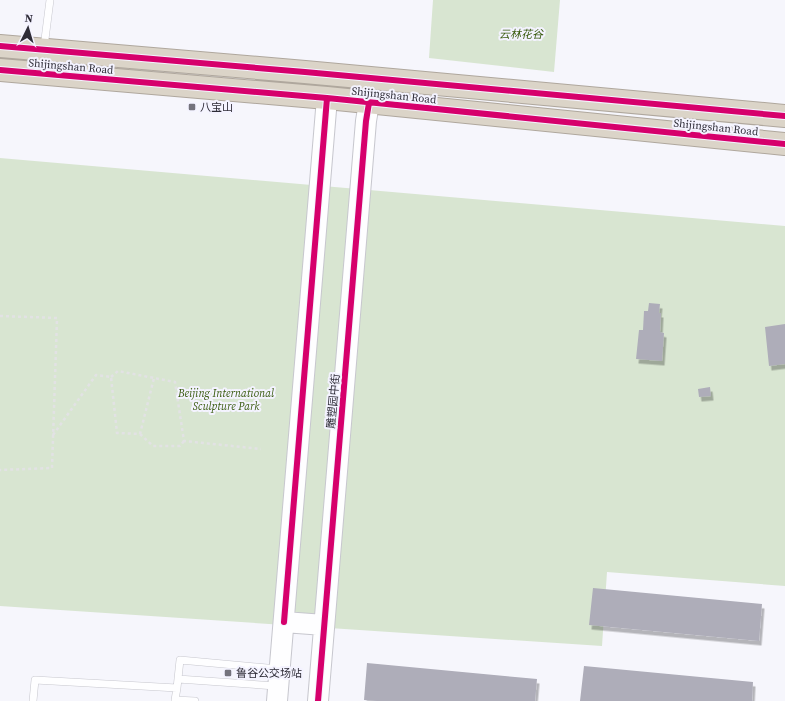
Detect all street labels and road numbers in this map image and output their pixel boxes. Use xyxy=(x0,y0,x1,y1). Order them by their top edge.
street label: Shijingshan Road xyxy=(28,55,115,78)
street label: Shijingshan Road xyxy=(351,84,438,107)
street label: Shijingshan Road xyxy=(673,116,760,139)
street label: 雕塑园中街 xyxy=(324,373,343,429)

